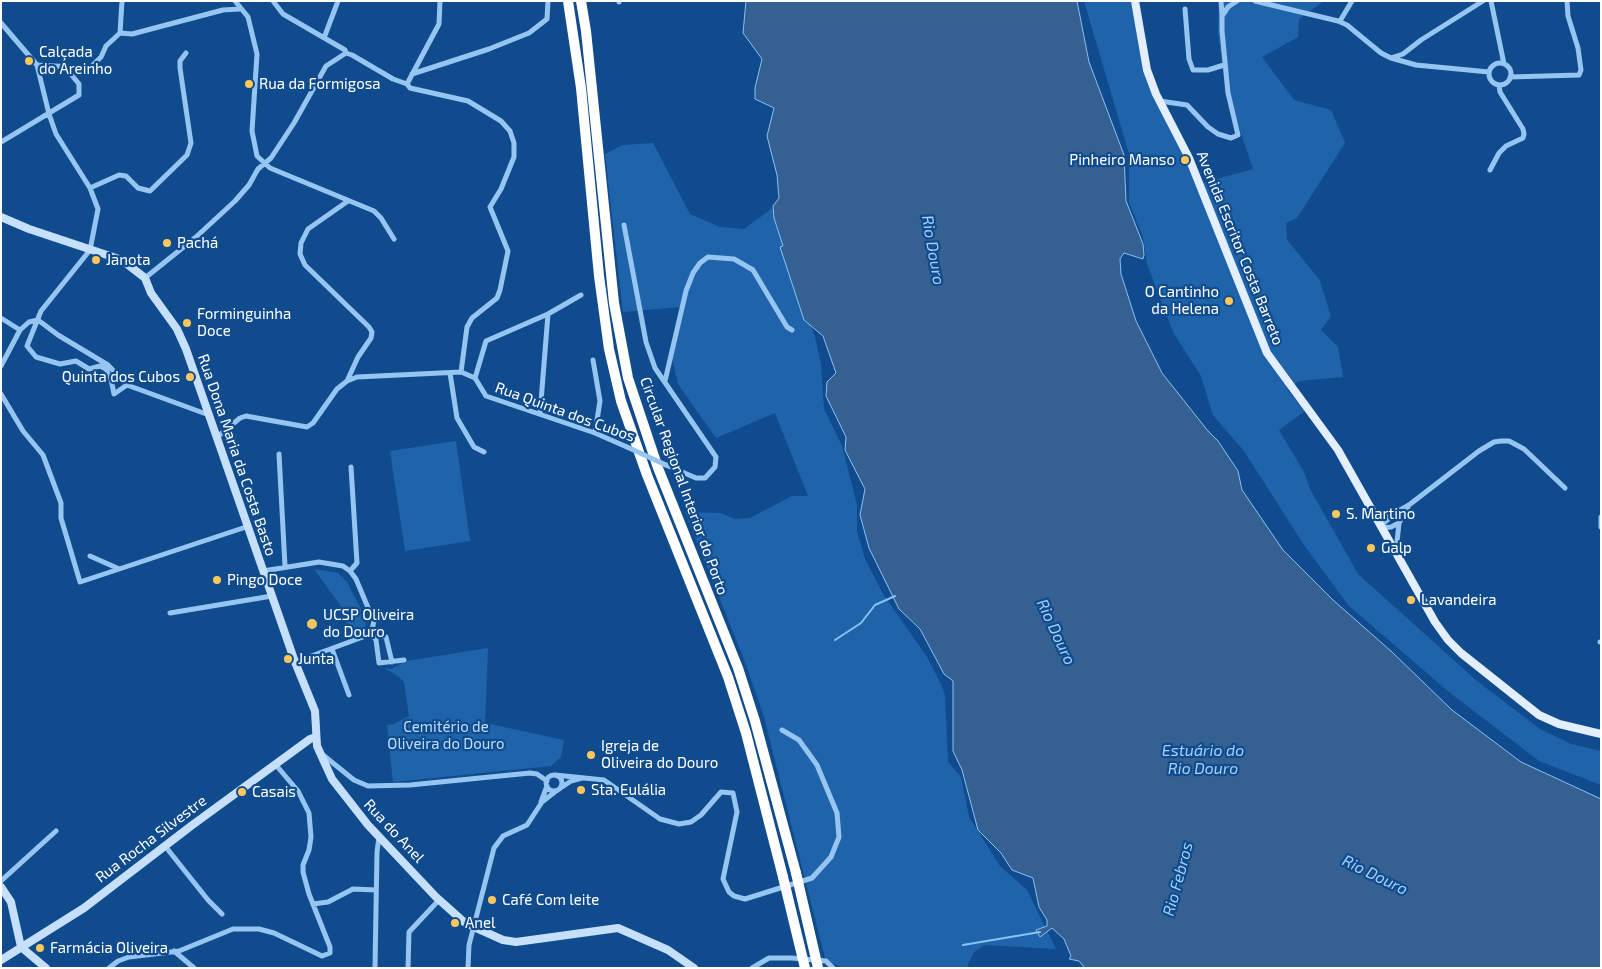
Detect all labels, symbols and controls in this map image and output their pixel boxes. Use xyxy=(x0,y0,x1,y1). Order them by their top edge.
place label: Calçada do Areinho xyxy=(39,43,112,78)
marker: Calçada do Areinho xyxy=(23,55,35,67)
place label: Rua da Formigosa xyxy=(259,75,380,93)
marker: Rua da Formigosa xyxy=(243,78,255,90)
street label: Avenida Escritor Costa Barreto xyxy=(1193,148,1287,348)
place label: Pinheiro Manso xyxy=(1069,151,1175,169)
marker: Pinheiro Manso xyxy=(1179,154,1191,166)
water label: Rio Douro xyxy=(917,214,949,286)
place label: Pachá xyxy=(177,234,218,252)
marker: Pachá xyxy=(161,237,173,249)
place label: Janota xyxy=(106,251,151,269)
marker: Janota xyxy=(90,254,102,266)
place label: O Cantinho da Helena xyxy=(1145,283,1219,318)
marker: O Cantinho da Helena xyxy=(1223,295,1235,307)
place label: Forminguinha Doce xyxy=(197,305,291,340)
marker: Forminguinha Doce xyxy=(181,317,193,329)
street label: Rua Dona Maria da Costa Basto xyxy=(194,352,280,558)
place label: Quinta dos Cubos xyxy=(62,368,180,386)
marker: Quinta dos Cubos xyxy=(184,371,196,383)
street label: Circular Regional Interior do Porto xyxy=(636,375,732,597)
street label: Rua Quinta dos Cubos xyxy=(493,378,637,446)
place label: S. Martino xyxy=(1346,505,1415,523)
marker: S. Martino xyxy=(1330,508,1342,520)
place label: Galp xyxy=(1381,539,1412,557)
marker: Galp xyxy=(1365,542,1377,554)
place label: Pingo Doce xyxy=(227,571,302,589)
marker: Pingo Doce xyxy=(211,574,223,586)
place label: Lavandeira xyxy=(1421,591,1496,609)
marker: Lavandeira xyxy=(1405,594,1417,606)
water label: Rio Douro xyxy=(1032,596,1080,668)
place label: UCSP Oliveira do Douro xyxy=(323,606,414,641)
marker: UCSP Oliveira do Douro xyxy=(305,617,319,631)
place label: Junta xyxy=(298,650,334,668)
marker: Junta xyxy=(282,653,294,665)
park label: Cemitério de Oliveira do Douro xyxy=(387,718,505,753)
place label: Igreja de Oliveira do Douro xyxy=(601,737,718,772)
water label: Estuário do Rio Douro xyxy=(1162,741,1244,779)
marker: Igreja de Oliveira do Douro xyxy=(585,749,597,761)
place label: Sta. Eulália xyxy=(591,781,666,799)
place label: Casais xyxy=(252,783,296,801)
marker: Sta. Eulália xyxy=(575,784,587,796)
marker: Casais xyxy=(236,786,248,798)
street label: Rua Rocha Silvestre xyxy=(92,791,210,887)
street label: Rua do Anel xyxy=(360,795,428,867)
water label: Rio Febros xyxy=(1159,840,1197,918)
water label: Rio Douro xyxy=(1339,851,1411,899)
place label: Café Com leite xyxy=(502,891,599,909)
marker: Café Com leite xyxy=(486,894,498,906)
place label: Anel xyxy=(465,914,496,932)
marker: Anel xyxy=(449,917,461,929)
place label: Farmácia Oliveira xyxy=(50,939,168,957)
marker: Farmácia Oliveira xyxy=(34,942,46,954)

